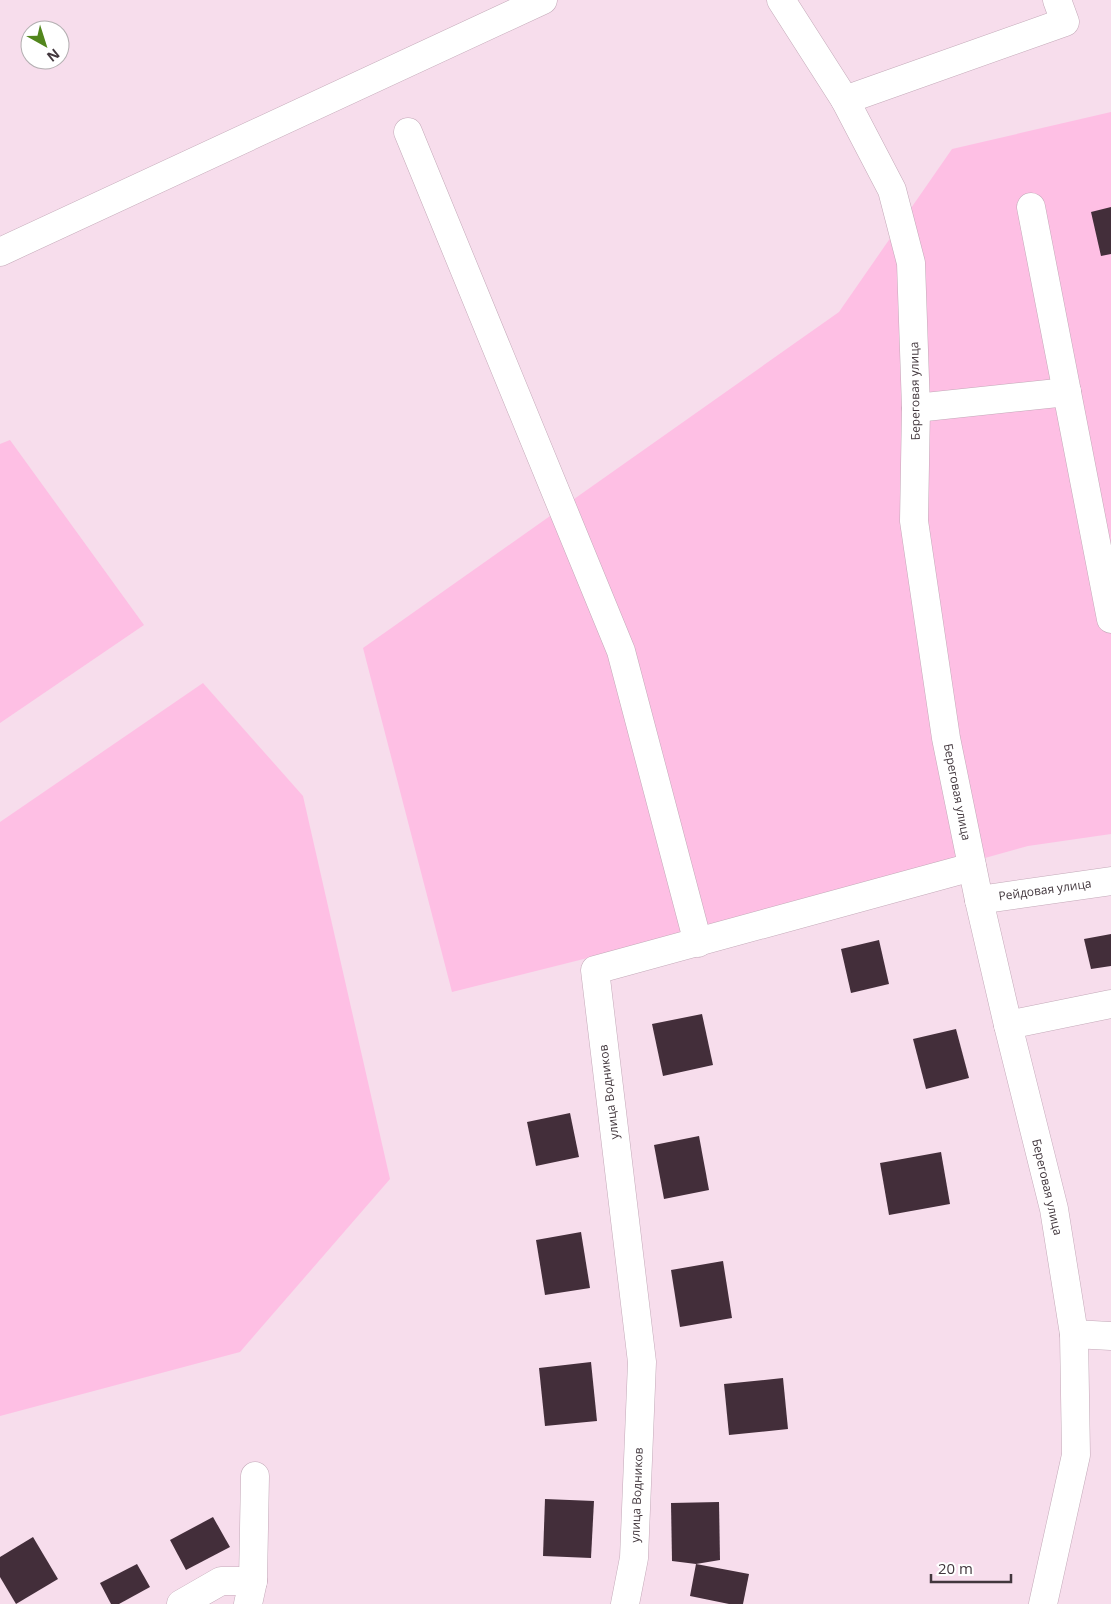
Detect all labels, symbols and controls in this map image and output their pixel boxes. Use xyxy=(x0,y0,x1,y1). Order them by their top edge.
north arrow xyxy=(20,20,70,70)
text: N xyxy=(43,45,64,66)
street label: Береговая улица xyxy=(905,342,924,440)
street label: Береговая улица xyxy=(940,742,975,842)
street label: Рейдовая улица xyxy=(997,875,1093,904)
street label: улица Водников xyxy=(594,1044,623,1140)
street label: Береговая улица xyxy=(1028,1137,1067,1237)
street label: улица Водников xyxy=(626,1447,647,1543)
scale bar xyxy=(931,1552,1011,1584)
text: 20 m xyxy=(938,1558,973,1578)

